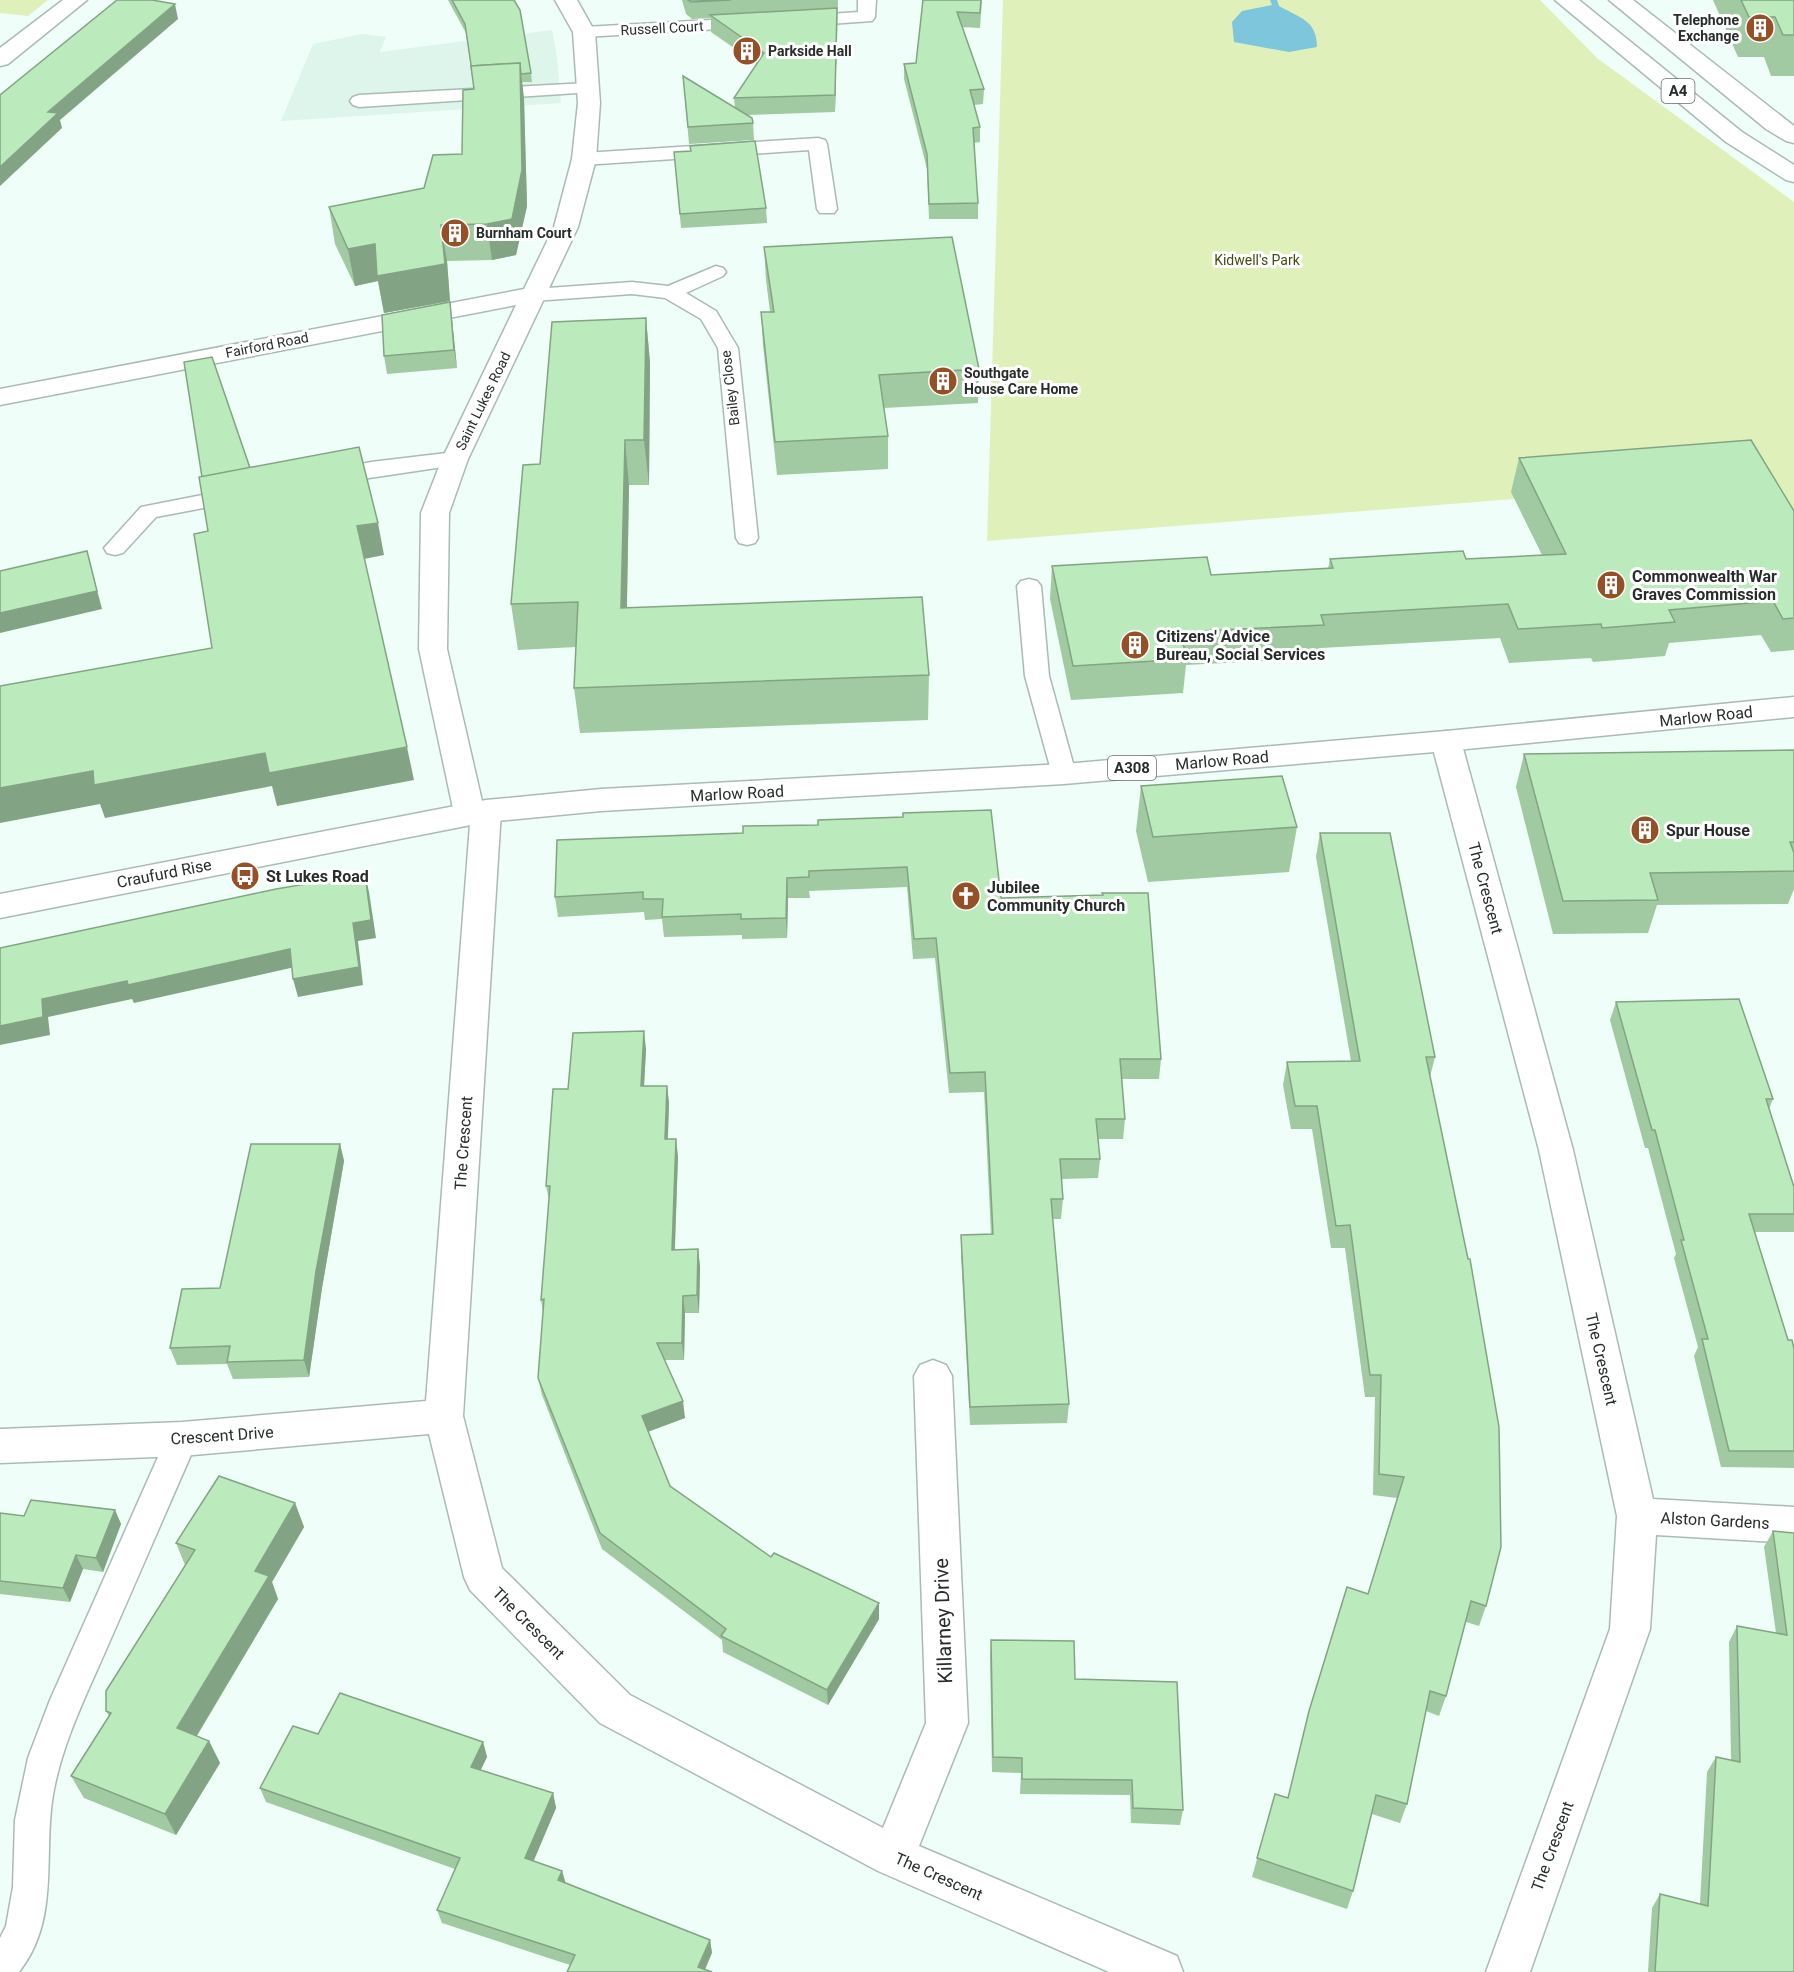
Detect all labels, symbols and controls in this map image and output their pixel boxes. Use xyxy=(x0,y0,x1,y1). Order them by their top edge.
place label: Telephone Exchange xyxy=(1673,12,1739,44)
building icon: Telephone Exchange xyxy=(1744,12,1776,44)
street label: Russell Court xyxy=(620,18,704,38)
building icon: Parkside Hall xyxy=(731,35,763,67)
place label: Parkside Hall xyxy=(768,43,852,59)
road number: A4 xyxy=(1662,79,1694,103)
building icon: Burnham Court xyxy=(439,217,471,249)
place label: Burnham Court xyxy=(476,225,572,241)
park label: Kidwell's Park xyxy=(1214,252,1301,268)
street label: Fairford Road xyxy=(224,329,310,361)
street label: Saint Lukes Road xyxy=(452,349,514,453)
street label: Bailey Close xyxy=(717,349,743,427)
building icon: Southgate House Care Home xyxy=(927,365,959,397)
place label: Southgate House Care Home xyxy=(964,365,1078,397)
place label: Commonwealth War Graves Commission xyxy=(1632,567,1777,604)
building icon: Commonwealth War Graves Commission xyxy=(1595,569,1627,601)
place label: Citizens' Advice Bureau, Social Services xyxy=(1156,627,1325,664)
building icon: Citizens' Advice Bureau, Social Services xyxy=(1119,629,1151,661)
street label: Marlow Road xyxy=(1658,702,1754,731)
street label: Marlow Road xyxy=(1174,747,1270,774)
road number: A308 xyxy=(1108,756,1156,780)
street label: Marlow Road xyxy=(690,782,784,805)
building icon: Spur House xyxy=(1629,814,1661,846)
place label: Spur House xyxy=(1666,821,1750,840)
street label: The Crescent xyxy=(1464,840,1507,936)
street label: Craufurd Rise xyxy=(115,855,213,892)
bus stop icon: St Lukes Road xyxy=(229,860,261,892)
place label: St Lukes Road xyxy=(266,867,369,886)
place label: Jubilee Community Church xyxy=(987,878,1125,915)
church icon: Jubilee Community Church xyxy=(950,880,982,912)
street label: The Crescent xyxy=(451,1095,476,1191)
street label: The Crescent xyxy=(1582,1311,1621,1407)
street label: Crescent Drive xyxy=(170,1422,274,1449)
street label: Alston Gardens xyxy=(1660,1508,1770,1533)
street label: Killarney Drive xyxy=(929,1558,957,1684)
street label: The Crescent xyxy=(489,1583,569,1663)
street label: The Crescent xyxy=(1527,1799,1578,1894)
street label: The Crescent xyxy=(892,1849,986,1904)

